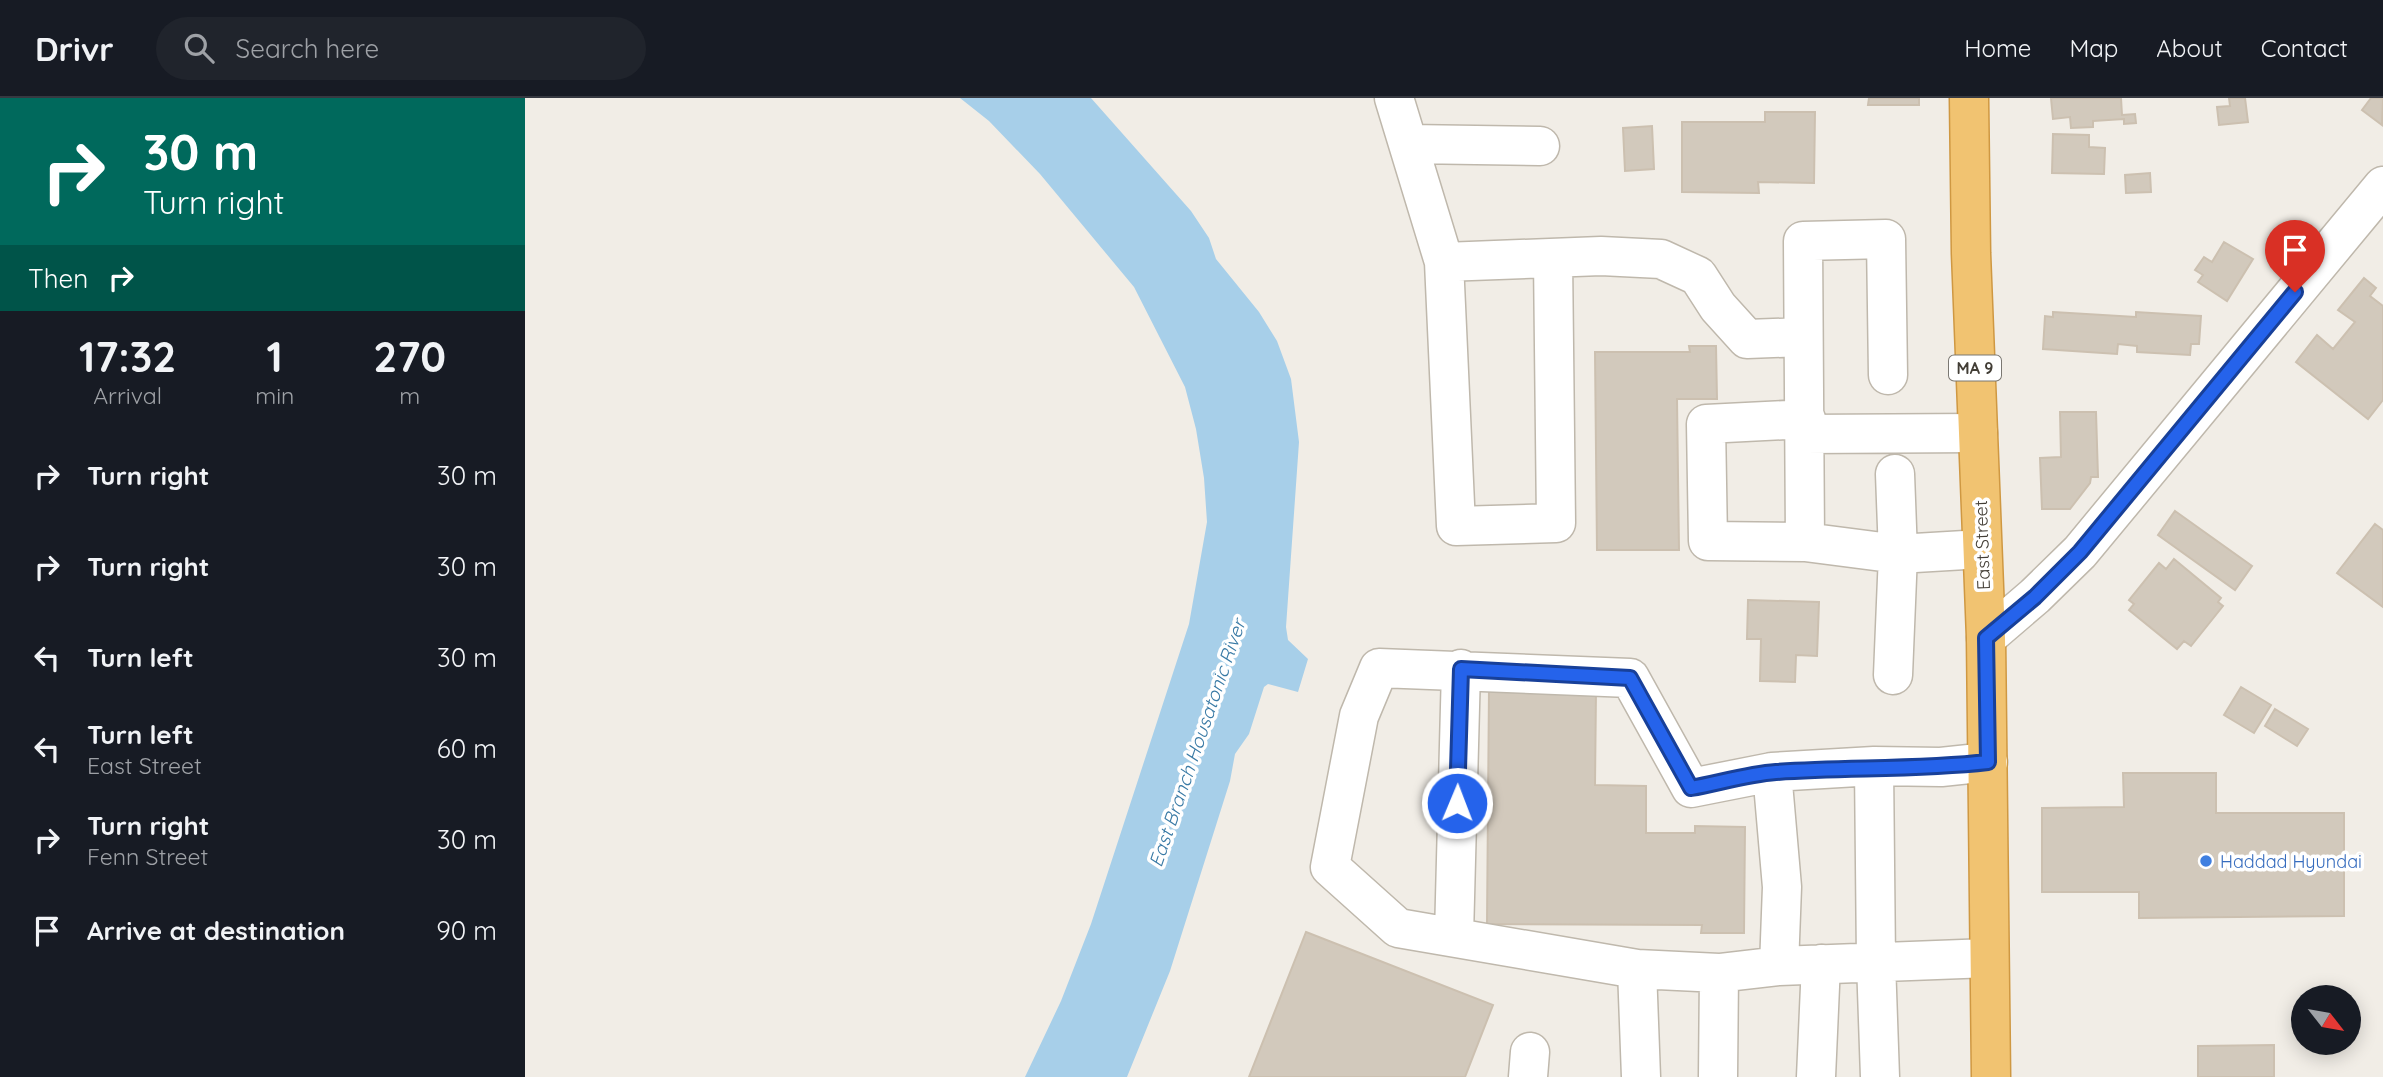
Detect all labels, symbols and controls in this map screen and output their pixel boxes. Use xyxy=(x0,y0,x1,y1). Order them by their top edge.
search box xyxy=(156,17,646,80)
text: Drivr xyxy=(35,28,114,69)
icon: search xyxy=(180,29,218,67)
text: Search here xyxy=(236,32,379,65)
text: Home xyxy=(1964,33,2031,63)
text: Map xyxy=(2069,33,2118,63)
text: About xyxy=(2156,33,2223,63)
text: Contact xyxy=(2261,33,2348,63)
text: 30 m xyxy=(143,121,258,182)
icon: right xyxy=(28,126,119,217)
text: Turn right xyxy=(143,182,284,222)
pin xyxy=(2265,220,2325,292)
icon: arrive xyxy=(2276,231,2314,269)
icon: right xyxy=(102,259,140,297)
text: Then xyxy=(28,262,88,295)
text: 17:32 xyxy=(79,330,176,383)
text: 1 xyxy=(267,330,283,383)
text: 270 xyxy=(373,330,446,383)
road number: MA 9 xyxy=(1949,356,2001,380)
text: Arrival xyxy=(93,381,162,410)
text: min xyxy=(255,381,294,410)
text: m xyxy=(399,381,420,410)
icon: right xyxy=(28,457,66,495)
text: Turn right xyxy=(87,459,209,492)
text: 30 m xyxy=(437,459,497,492)
street label: East Street xyxy=(1969,500,1995,590)
icon: right xyxy=(28,548,66,586)
text: Turn right xyxy=(87,550,209,583)
text: 30 m xyxy=(437,550,497,583)
water label: East Branch Housatonic River xyxy=(1143,614,1252,870)
icon: left xyxy=(28,639,66,677)
text: Turn left xyxy=(87,641,194,674)
text: 30 m xyxy=(437,641,497,674)
text: Turn left xyxy=(87,718,194,751)
icon: left xyxy=(28,730,66,768)
text: 60 m xyxy=(437,732,497,765)
text: East Street xyxy=(87,751,202,780)
position arrow xyxy=(1420,766,1494,840)
text: Turn right xyxy=(87,809,209,842)
icon: right xyxy=(28,821,66,859)
text: 30 m xyxy=(437,823,497,856)
text: Fenn Street xyxy=(87,842,208,871)
place label: Haddad Hyundai xyxy=(2220,850,2362,873)
marker: Haddad Hyundai xyxy=(2198,853,2214,869)
icon: arrive xyxy=(28,912,66,950)
text: Arrive at destination xyxy=(87,914,345,947)
text: 90 m xyxy=(436,914,497,947)
north arrow xyxy=(2291,985,2361,1055)
map controls xyxy=(2291,985,2361,1055)

